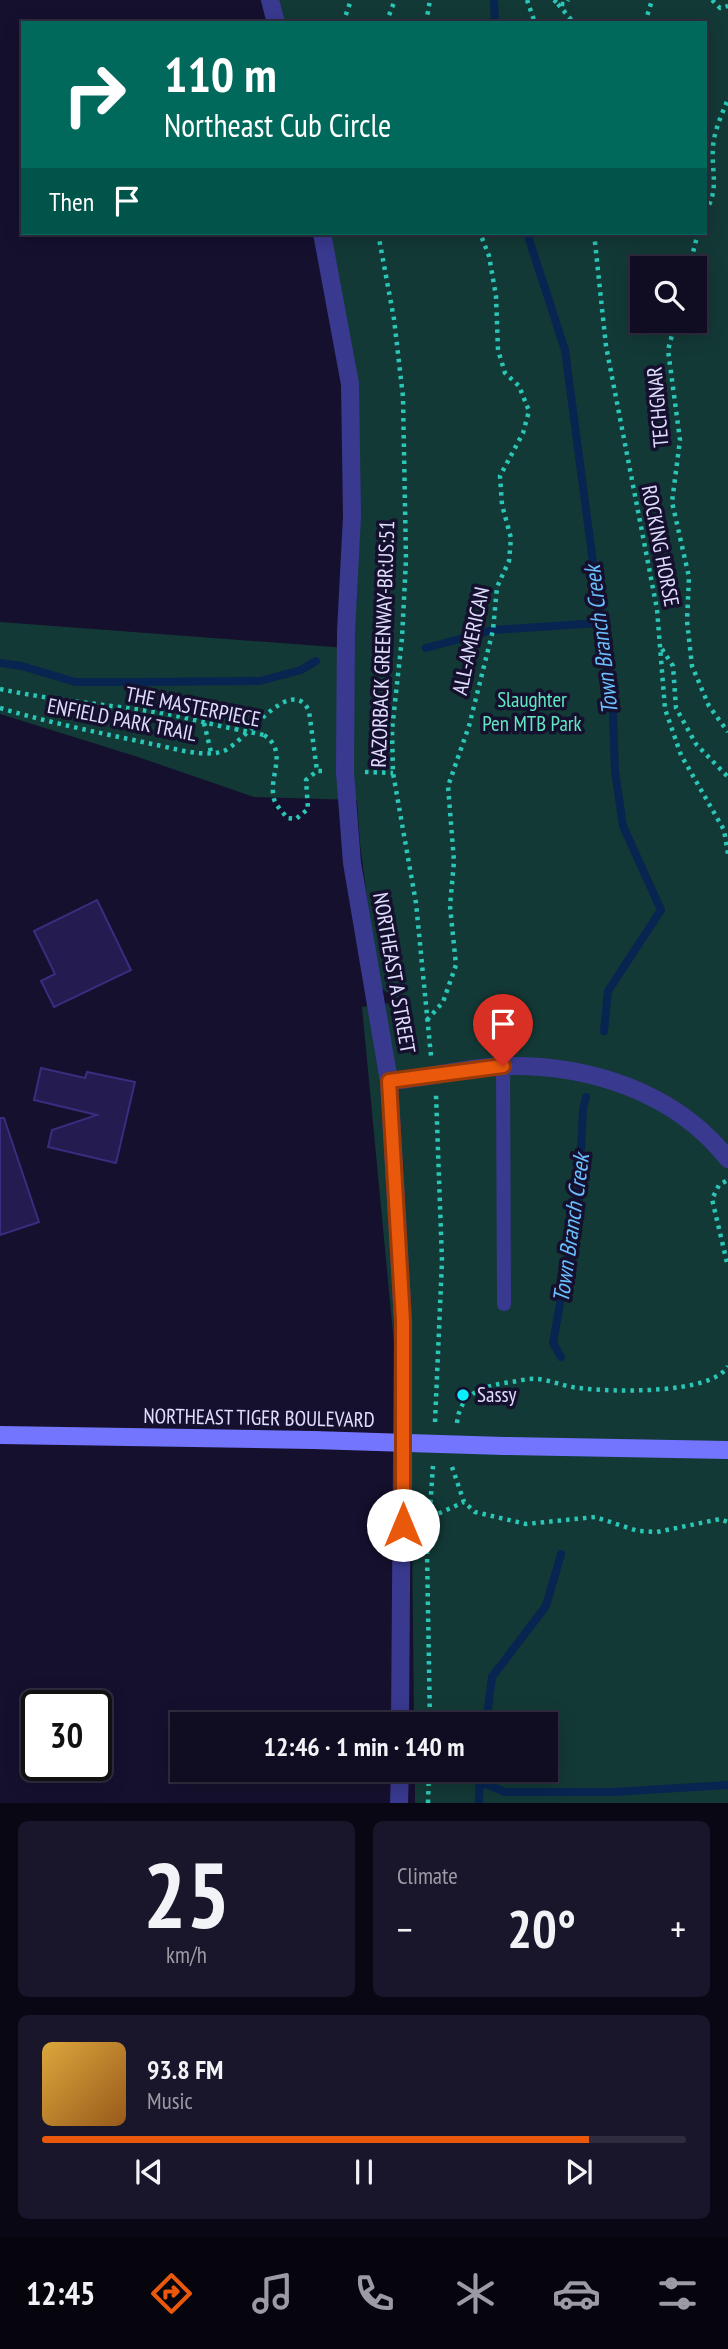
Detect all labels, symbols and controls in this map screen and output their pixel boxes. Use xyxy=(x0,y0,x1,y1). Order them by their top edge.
text: 110 m xyxy=(164,42,277,106)
icon: right xyxy=(49,49,140,140)
text: Northeast Cub Circle xyxy=(164,104,391,146)
icon: arrive xyxy=(108,182,146,220)
text: Then xyxy=(49,185,94,218)
map controls xyxy=(630,256,707,333)
button: search xyxy=(630,256,707,333)
street label: TECHGNAR xyxy=(641,366,674,449)
street label: ROCKING HORSE xyxy=(636,483,685,609)
street label: RAZORBACK GREENWAY-BR:US:51 xyxy=(365,520,400,768)
water label: Town Branch Creek xyxy=(577,561,624,716)
street label: ALL-AMERICAN xyxy=(446,584,495,697)
street label: THE MASTERPIECE xyxy=(123,680,263,733)
park label: Slaughter Pen MTB Park xyxy=(482,686,582,737)
street label: ENFIELD PARK TRAIL xyxy=(45,692,199,747)
street label: NORTHEAST A STREET xyxy=(367,890,422,1056)
pin xyxy=(473,994,533,1066)
icon: arrive xyxy=(484,1005,522,1043)
water label: Town Branch Creek xyxy=(546,1149,596,1304)
place label: Sassy xyxy=(477,1381,517,1408)
marker: Sassy xyxy=(455,1387,471,1403)
street label: NORTHEAST TIGER BOULEVARD xyxy=(143,1402,375,1433)
position arrow xyxy=(366,1488,440,1562)
speed limit sign: 30 xyxy=(21,1690,112,1781)
text: 12:46 · 1 min · 140 m xyxy=(264,1730,464,1763)
text: 25 xyxy=(143,1835,230,1953)
text: Climate xyxy=(397,1861,458,1890)
text: 20° xyxy=(507,1895,576,1962)
text: − xyxy=(397,1904,413,1953)
text: + xyxy=(670,1904,686,1953)
text: km/h xyxy=(166,1940,207,1969)
text: 93.8 FM xyxy=(147,2053,223,2086)
text: Music xyxy=(147,2086,193,2115)
icon: previous xyxy=(130,2153,168,2191)
icon: pause xyxy=(345,2153,383,2191)
icon: next xyxy=(560,2153,598,2191)
icon: directions xyxy=(147,2269,196,2318)
icon: music xyxy=(248,2269,297,2318)
icon: phone xyxy=(350,2269,399,2318)
icon: climate xyxy=(451,2269,500,2318)
icon: car xyxy=(552,2269,601,2318)
icon: filters xyxy=(653,2269,702,2318)
text: 12:45 xyxy=(26,2272,95,2314)

